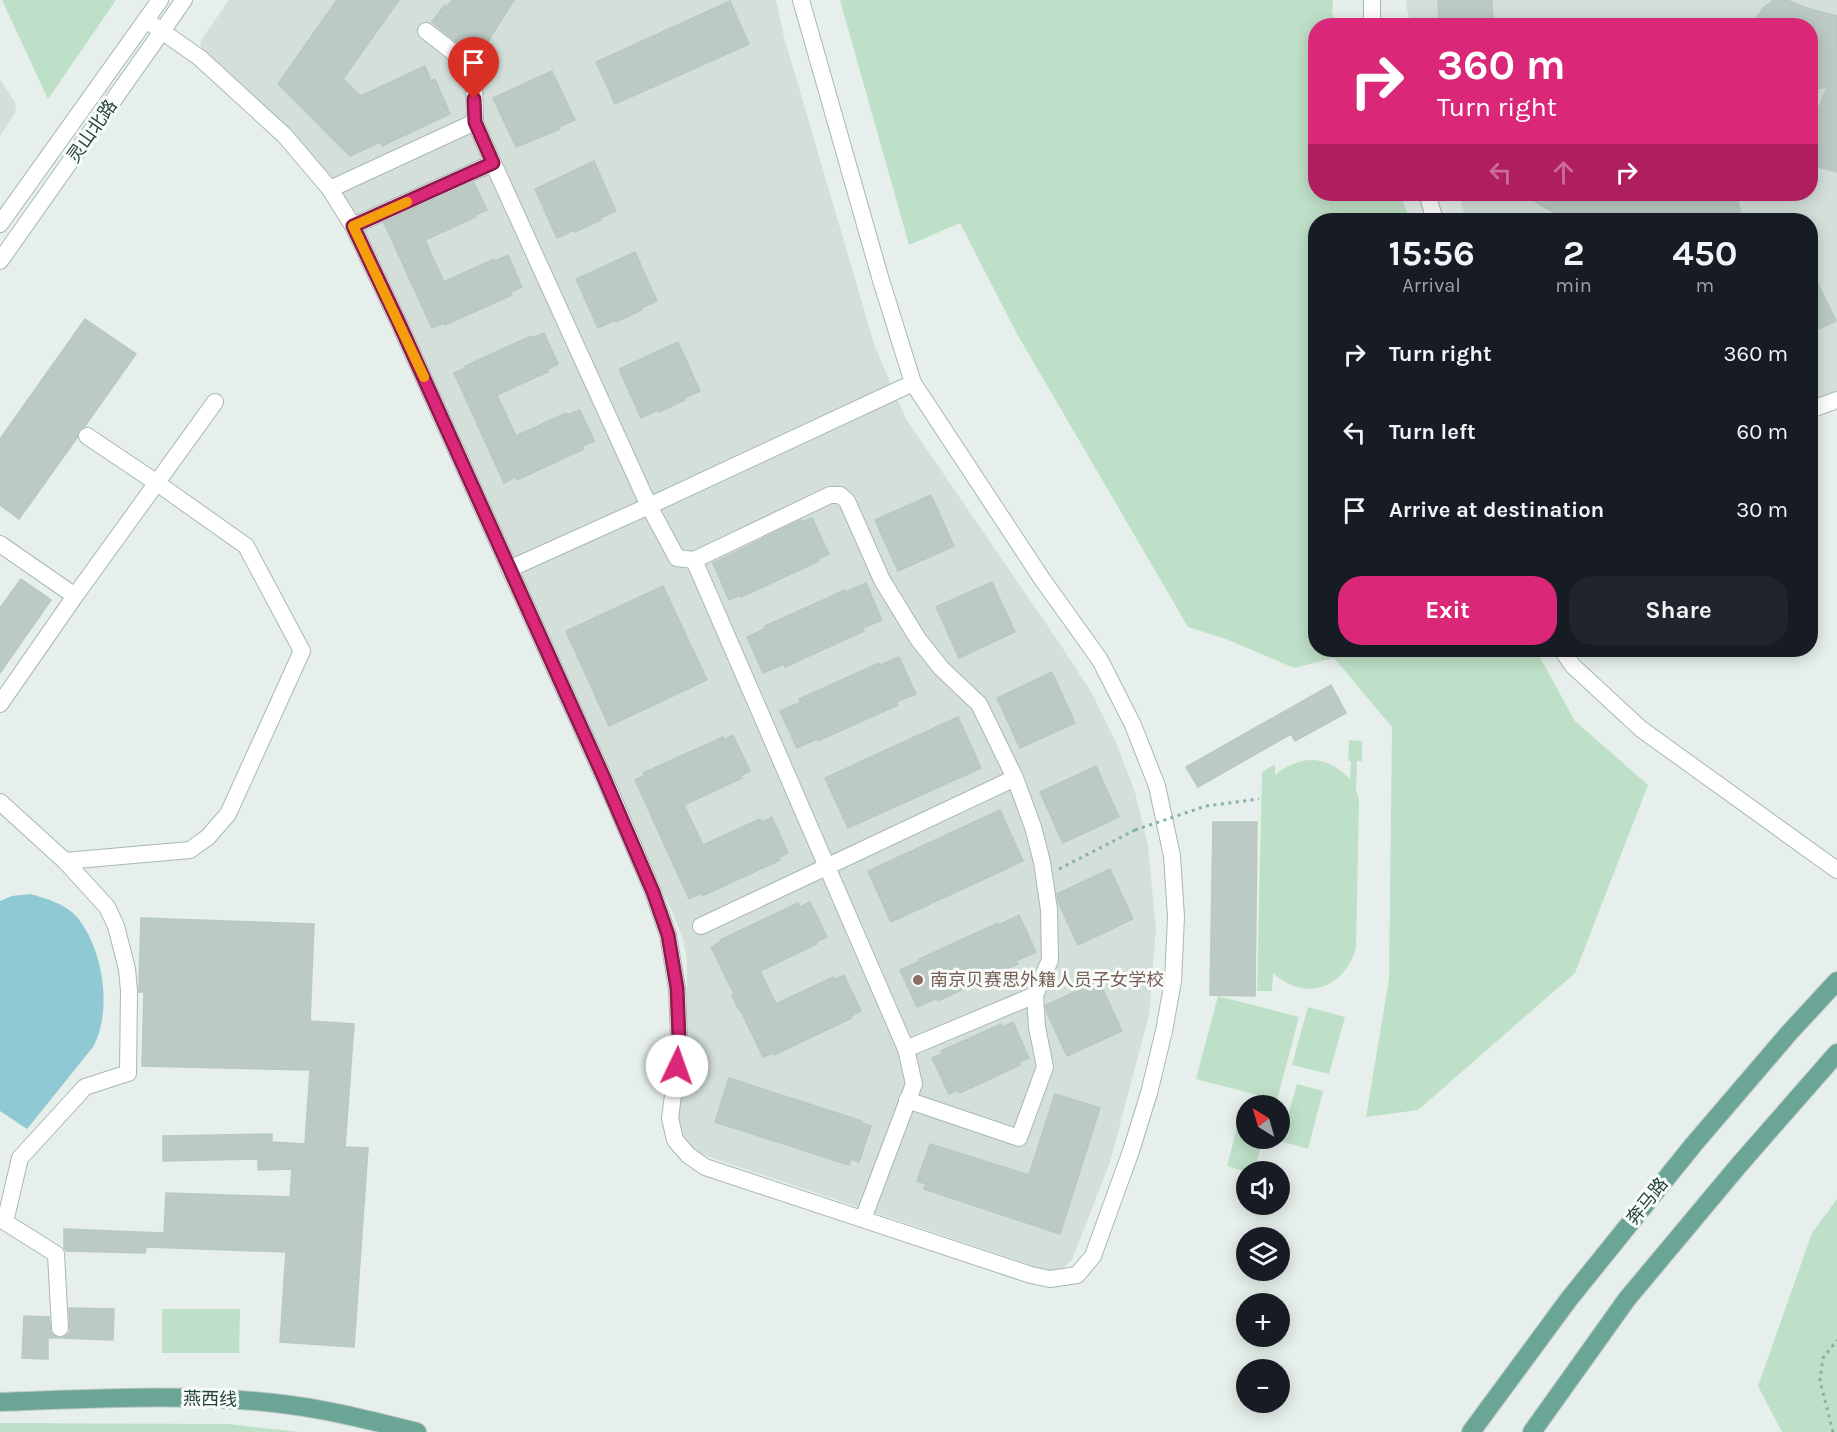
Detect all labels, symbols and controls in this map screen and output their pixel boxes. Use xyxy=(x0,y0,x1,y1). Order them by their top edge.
pin xyxy=(448,37,499,99)
text: 360 m xyxy=(1437,40,1566,90)
icon: right xyxy=(1338,42,1416,120)
icon: arrive xyxy=(457,46,490,79)
text: Turn right xyxy=(1437,91,1557,123)
street label: 灵山北路 xyxy=(62,95,122,167)
icon: left xyxy=(1484,156,1517,189)
icon: ahead xyxy=(1547,156,1580,189)
icon: right xyxy=(1610,156,1643,189)
text: 15:56 xyxy=(1388,232,1475,274)
text: 2 xyxy=(1563,232,1584,274)
text: 450 xyxy=(1672,232,1738,274)
text: Arrival xyxy=(1402,274,1461,297)
text: min xyxy=(1555,274,1592,297)
text: m xyxy=(1696,274,1714,297)
icon: right xyxy=(1338,338,1371,371)
text: Turn right xyxy=(1389,341,1492,367)
text: 360 m xyxy=(1724,341,1788,367)
icon: left xyxy=(1338,416,1371,449)
text: Turn left xyxy=(1389,419,1476,445)
text: 60 m xyxy=(1737,419,1788,445)
icon: arrive xyxy=(1338,494,1371,527)
text: Arrive at destination xyxy=(1389,497,1604,523)
text: 30 m xyxy=(1736,497,1788,523)
button: Exit xyxy=(1338,576,1557,645)
button: Share xyxy=(1569,576,1788,645)
place label: 南京贝赛思外籍人员子女学校 xyxy=(930,969,1164,991)
marker: 南京贝赛思外籍人员子女学校 xyxy=(911,973,925,987)
position arrow xyxy=(645,1034,709,1098)
north arrow xyxy=(1236,1095,1290,1149)
map controls xyxy=(1236,1095,1290,1413)
button: sound xyxy=(1236,1161,1290,1215)
street label: 奔马路 xyxy=(1621,1173,1673,1229)
button: layers xyxy=(1236,1227,1290,1281)
button: + xyxy=(1236,1293,1290,1347)
button: − xyxy=(1236,1359,1290,1413)
street label: 燕西线 xyxy=(183,1388,237,1410)

